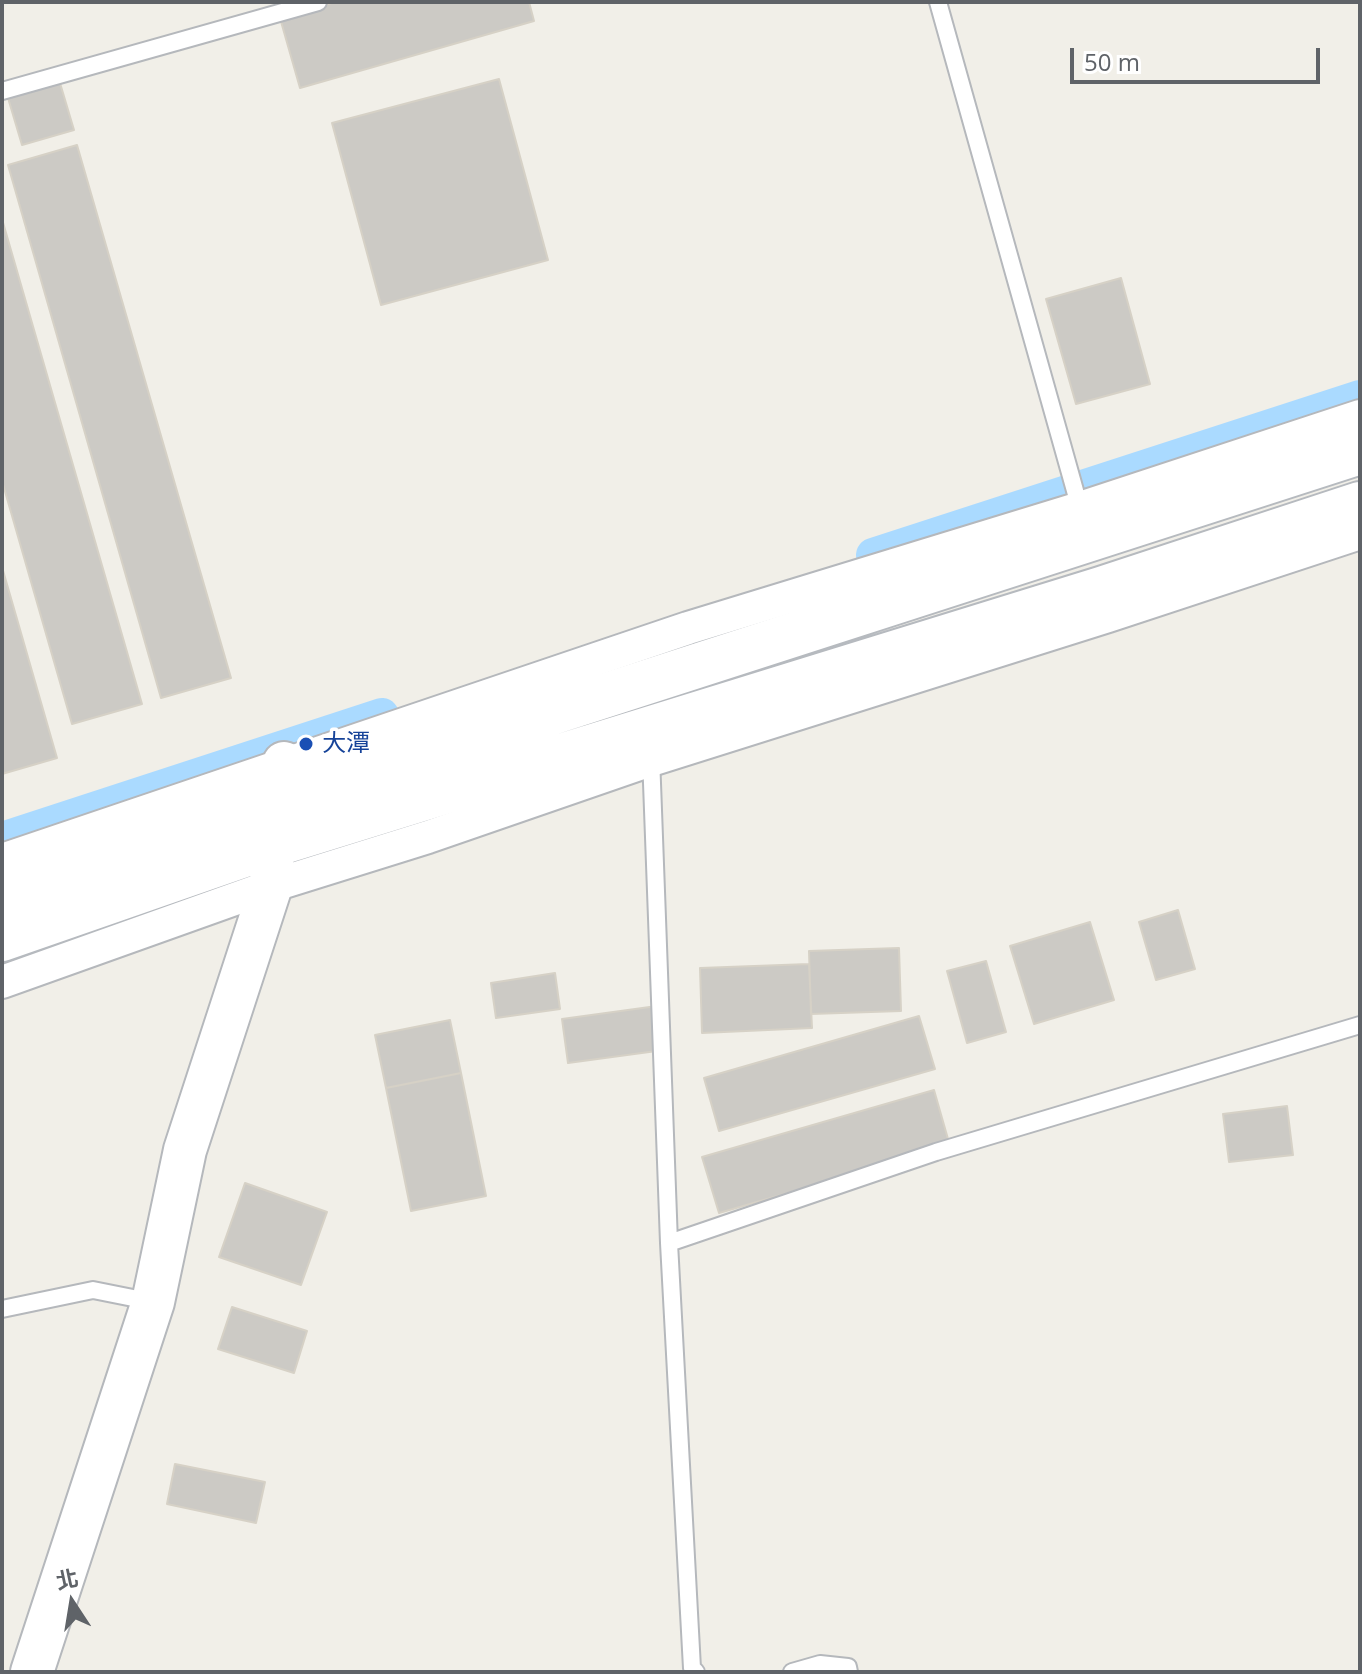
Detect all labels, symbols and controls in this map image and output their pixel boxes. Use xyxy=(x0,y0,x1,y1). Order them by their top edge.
scale bar xyxy=(1074,32,1324,82)
text: 50 m xyxy=(1084,45,1140,78)
place label: 大潭 xyxy=(322,730,370,758)
marker: 大潭 xyxy=(297,735,315,753)
north arrow xyxy=(32,1562,112,1642)
text: 北 xyxy=(53,1562,81,1595)

